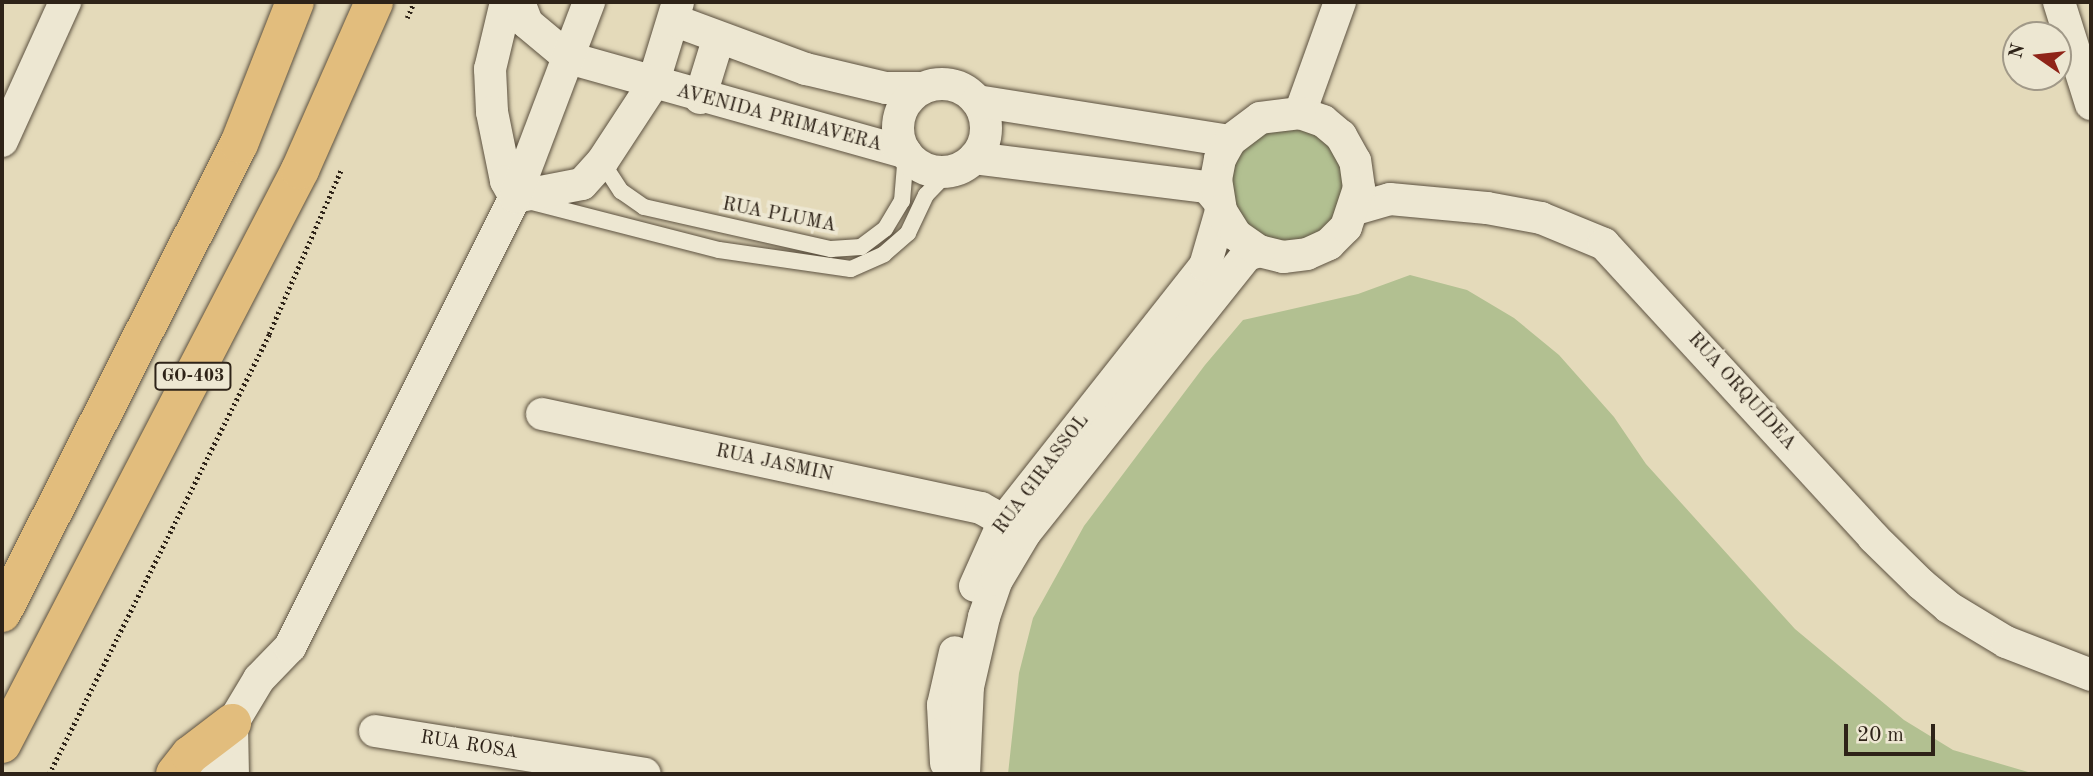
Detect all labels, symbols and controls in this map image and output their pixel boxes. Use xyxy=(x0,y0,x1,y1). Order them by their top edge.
north arrow xyxy=(2002,21,2072,91)
text: N xyxy=(2007,42,2029,61)
street label: AVENIDA PRIMAVERA xyxy=(674,81,884,157)
street label: RUA PLUMA xyxy=(720,194,838,238)
street label: RUA ORQUÍDEA xyxy=(1682,328,1800,456)
road number: GO-403 xyxy=(153,362,233,390)
street label: RUA GIRASSOL xyxy=(989,410,1095,540)
street label: RUA JASMIN xyxy=(713,440,835,488)
scale bar xyxy=(1848,710,1939,754)
text: 20 m xyxy=(1857,725,1904,746)
street label: RUA ROSA xyxy=(419,727,519,765)

